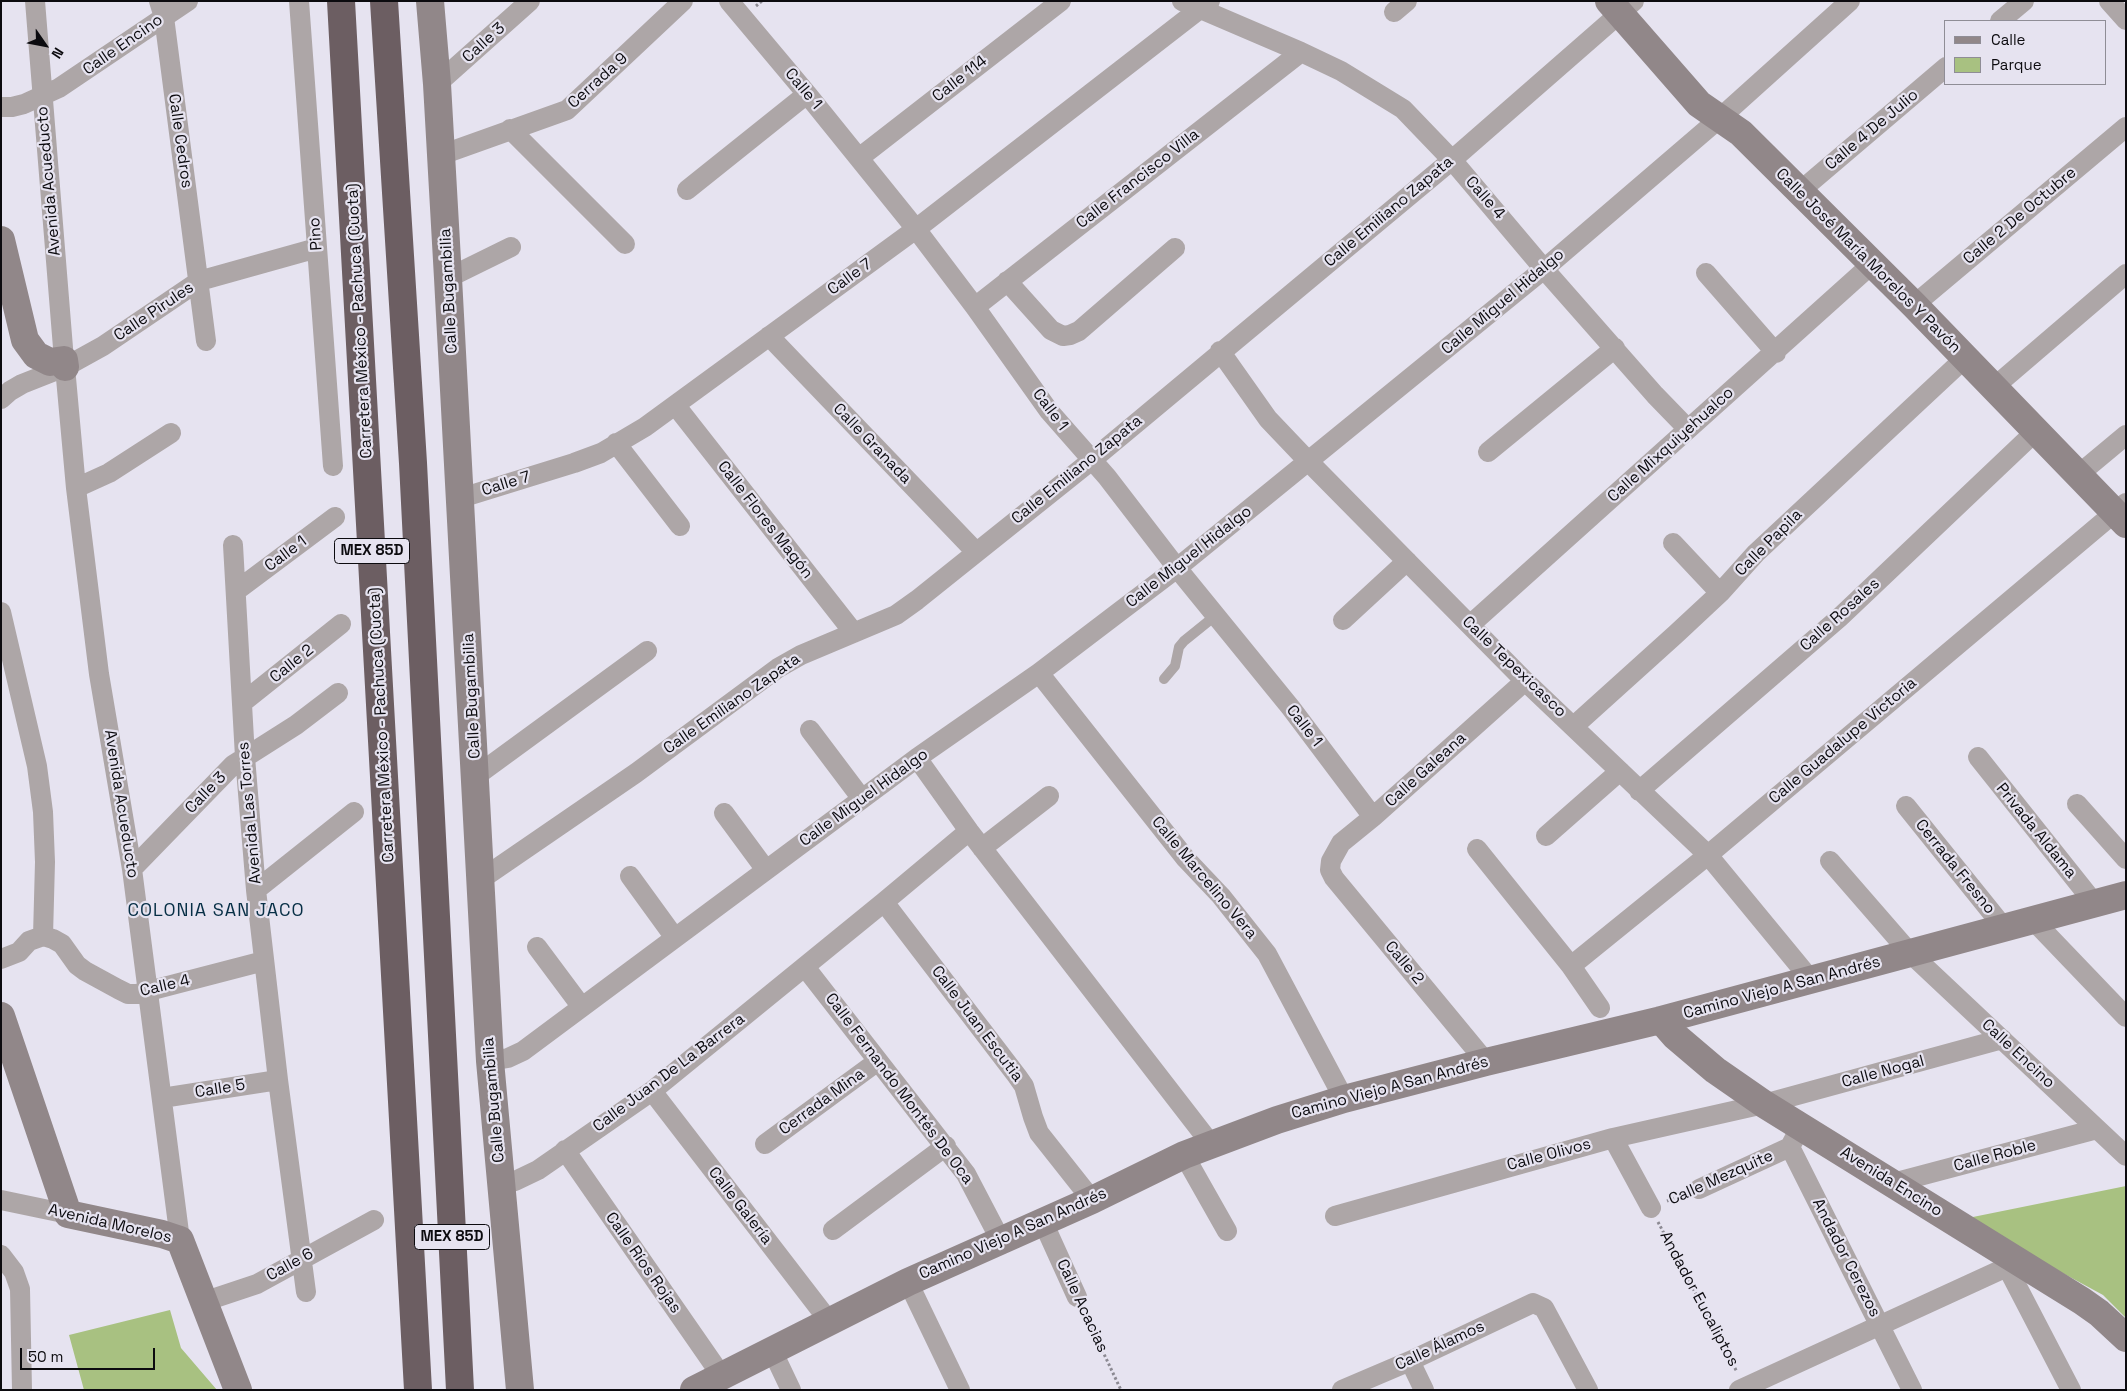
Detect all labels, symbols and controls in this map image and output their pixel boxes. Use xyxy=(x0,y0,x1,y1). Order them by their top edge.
street label: Calle Encino xyxy=(79,10,167,80)
street label: Calle 3 xyxy=(459,19,509,67)
north arrow xyxy=(20,20,70,70)
legend xyxy=(1944,20,2107,85)
text: Calle xyxy=(1991,30,2026,49)
text: N xyxy=(47,44,68,62)
street label: Cerrada 9 xyxy=(564,49,632,113)
street label: Calle 114 xyxy=(929,52,991,106)
text: Parque xyxy=(1991,55,2042,74)
street label: Calle 1 xyxy=(780,65,826,113)
street label: Calle 4 De Julio xyxy=(1821,85,1923,175)
street label: Calle Cedros xyxy=(164,93,196,189)
street label: Avenida Acueducto xyxy=(33,105,65,257)
street label: Calle Francisco Villa xyxy=(1073,125,1203,233)
street label: Calle Emiliano Zapata xyxy=(1321,152,1457,272)
street label: Calle 2 De Octubre xyxy=(1960,163,2080,269)
street label: Calle José María Morelos Y Pavón xyxy=(1772,165,1964,357)
street label: Calle 4 xyxy=(1461,172,1509,224)
street label: Carretera México - Pachuca (Cuota) xyxy=(343,183,377,459)
street label: Pino xyxy=(305,217,327,251)
street label: Calle Bugambilia xyxy=(436,228,462,354)
street label: Calle Miguel Hidalgo xyxy=(1438,245,1568,359)
street label: Calle 7 xyxy=(824,255,876,299)
street label: Calle Pirules xyxy=(110,278,198,346)
street label: Calle Mixquiyehualco xyxy=(1604,383,1738,507)
street label: Calle 1 xyxy=(1028,385,1072,435)
street label: Calle Granada xyxy=(829,400,915,488)
street label: Calle Emiliano Zapata xyxy=(1008,411,1146,529)
street label: Calle Flores Magón xyxy=(713,457,817,583)
street label: Calle 7 xyxy=(479,468,533,500)
street label: Calle Miguel Hidalgo xyxy=(1122,502,1256,612)
street label: Calle Papila xyxy=(1731,505,1807,581)
street label: Calle 1 xyxy=(261,532,311,576)
road number: MEX 85D xyxy=(334,538,410,564)
street label: Calle Rosales xyxy=(1796,574,1884,656)
street label: Carretera México - Pachuca (Cuota) xyxy=(365,587,399,863)
street label: Calle Tepexicasco xyxy=(1458,612,1570,722)
street label: Calle Bugambilia xyxy=(459,633,485,759)
street label: Calle 2 xyxy=(266,641,318,687)
street label: Calle Emiliano Zapata xyxy=(660,650,804,758)
street label: Calle Guadalupe Victoria xyxy=(1765,674,1921,808)
street label: Calle 1 xyxy=(1282,701,1326,751)
street label: Avenida Acueducto xyxy=(100,728,142,880)
street label: Calle Galeana xyxy=(1382,729,1470,811)
street label: Avenida Las Torres xyxy=(234,741,266,885)
street label: Calle Miguel Hidalgo xyxy=(796,745,932,851)
street label: Calle 3 xyxy=(182,768,230,818)
street label: Privada Aldama xyxy=(1992,779,2080,883)
street label: Calle Marcelino Vera xyxy=(1147,813,1261,943)
street label: Cerrada Fresno xyxy=(1911,816,1999,918)
district label: COLONIA SAN JACO xyxy=(125,900,307,922)
street label: Calle 2 xyxy=(1380,937,1428,989)
street label: Camino Viejo A San Andrés xyxy=(1681,952,1883,1024)
street label: Calle Juan Escutia xyxy=(927,962,1027,1086)
street label: Calle 4 xyxy=(138,971,192,1001)
street label: Calle Fernando Montés De Oca xyxy=(821,990,977,1188)
street label: Calle Juan De La Barrera xyxy=(589,1010,749,1136)
street label: Calle Encino xyxy=(1977,1015,2059,1093)
street label: Calle Bugambilia xyxy=(479,1037,509,1163)
street label: Camino Viejo A San Andrés xyxy=(1289,1052,1491,1124)
street label: Calle Nogal xyxy=(1840,1052,1926,1092)
street label: Cerrada Mina xyxy=(776,1065,868,1139)
street label: Calle 5 xyxy=(194,1076,246,1102)
street label: Calle Olivos xyxy=(1505,1135,1593,1175)
street label: Calle Roble xyxy=(1952,1136,2038,1176)
street label: Avenida Encino xyxy=(1836,1143,1946,1221)
street label: Calle Mezquite xyxy=(1666,1146,1776,1210)
street label: Calle Galería xyxy=(704,1163,776,1249)
street label: Camino Viejo A San Andrés xyxy=(916,1184,1110,1284)
street label: Andador Cerezos xyxy=(1808,1195,1884,1321)
street label: Avenida Morelos xyxy=(46,1200,174,1248)
street label: Calle Ríos Rojas xyxy=(601,1209,685,1317)
road number: MEX 85D xyxy=(414,1224,490,1250)
street label: Andador Eucaliptos xyxy=(1655,1228,1743,1370)
street label: Calle 6 xyxy=(263,1244,317,1286)
street label: Calle Acacias xyxy=(1052,1256,1112,1356)
street label: Calle Álamos xyxy=(1392,1317,1488,1375)
scale bar xyxy=(22,1338,158,1370)
text: 50 m xyxy=(28,1347,63,1366)

